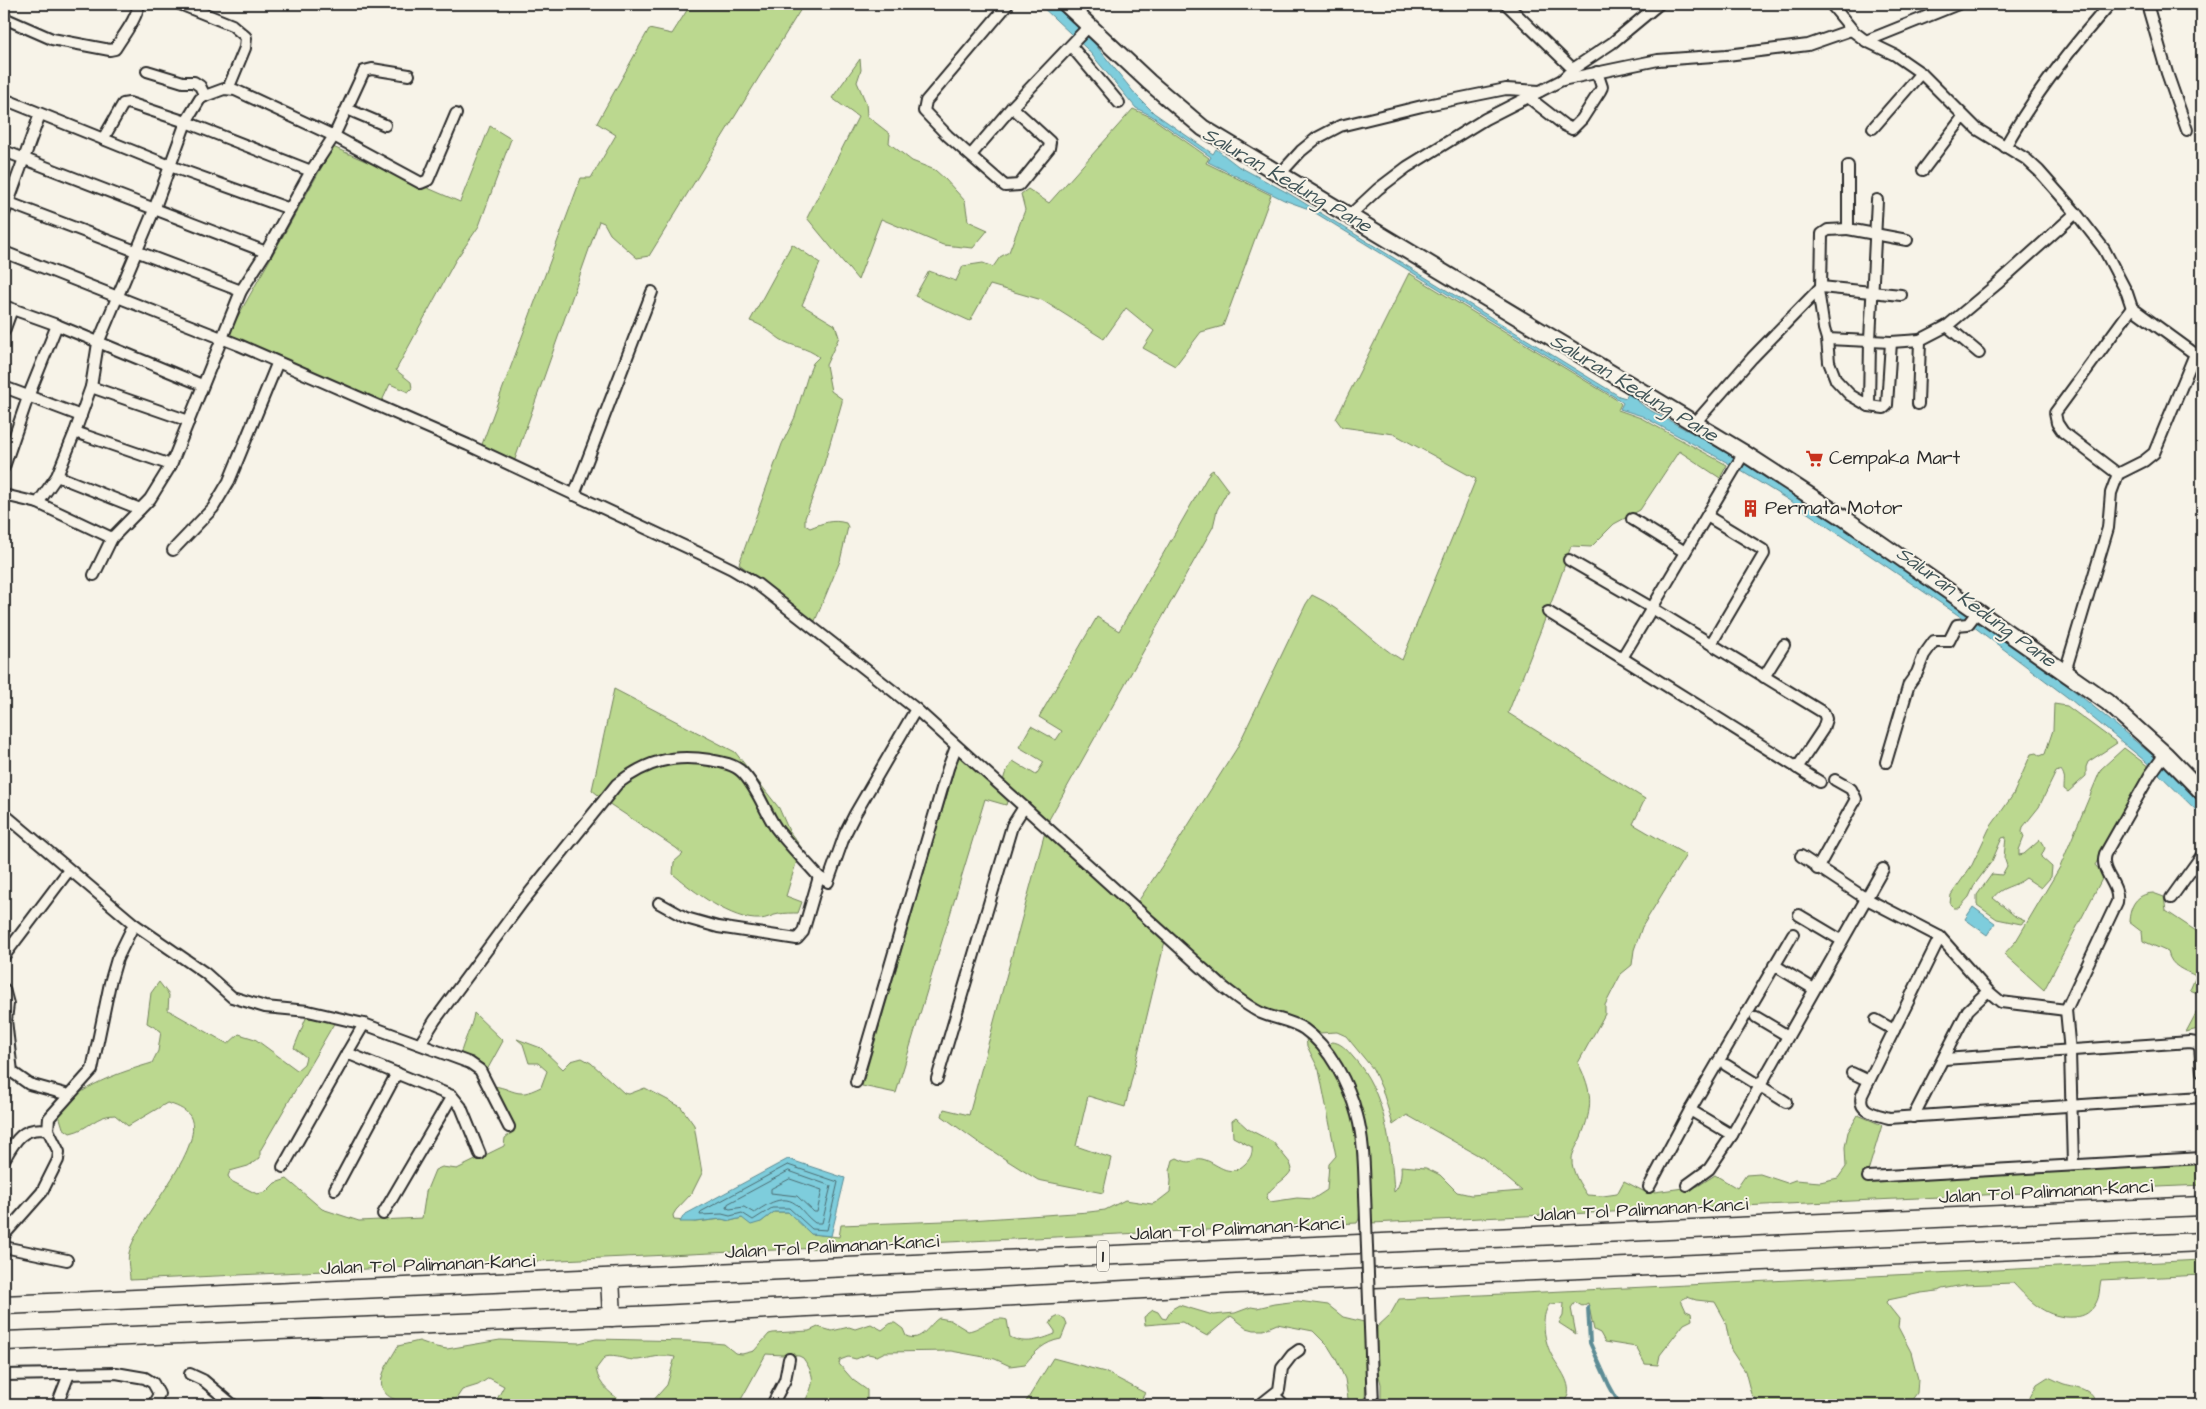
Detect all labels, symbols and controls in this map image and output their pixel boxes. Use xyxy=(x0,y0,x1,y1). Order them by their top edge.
water label: Saluran Kedung Pane xyxy=(1197,120,1378,241)
water label: Saluran Kedung Pane xyxy=(1544,327,1724,451)
place label: Cempaka Mart xyxy=(1829,445,1961,472)
supermarket icon: Cempaka Mart xyxy=(1805,448,1825,468)
place label: Permata Motor xyxy=(1765,495,1903,522)
building icon: Permata Motor xyxy=(1741,498,1761,518)
water label: Saluran Kedung Pane xyxy=(1890,540,2062,676)
street label: Jalan Tol Palimanan–Kanci xyxy=(1938,1173,2154,1211)
street label: Jalan Tol Palimanan–Kanci xyxy=(1533,1191,1749,1229)
street label: Jalan Tol Palimanan–Kanci xyxy=(1129,1210,1345,1248)
street label: Jalan Tol Palimanan–Kanci xyxy=(724,1228,940,1266)
road number: 1 xyxy=(1097,1240,1109,1272)
street label: Jalan Tol Palimanan–Kanci xyxy=(320,1248,536,1282)

